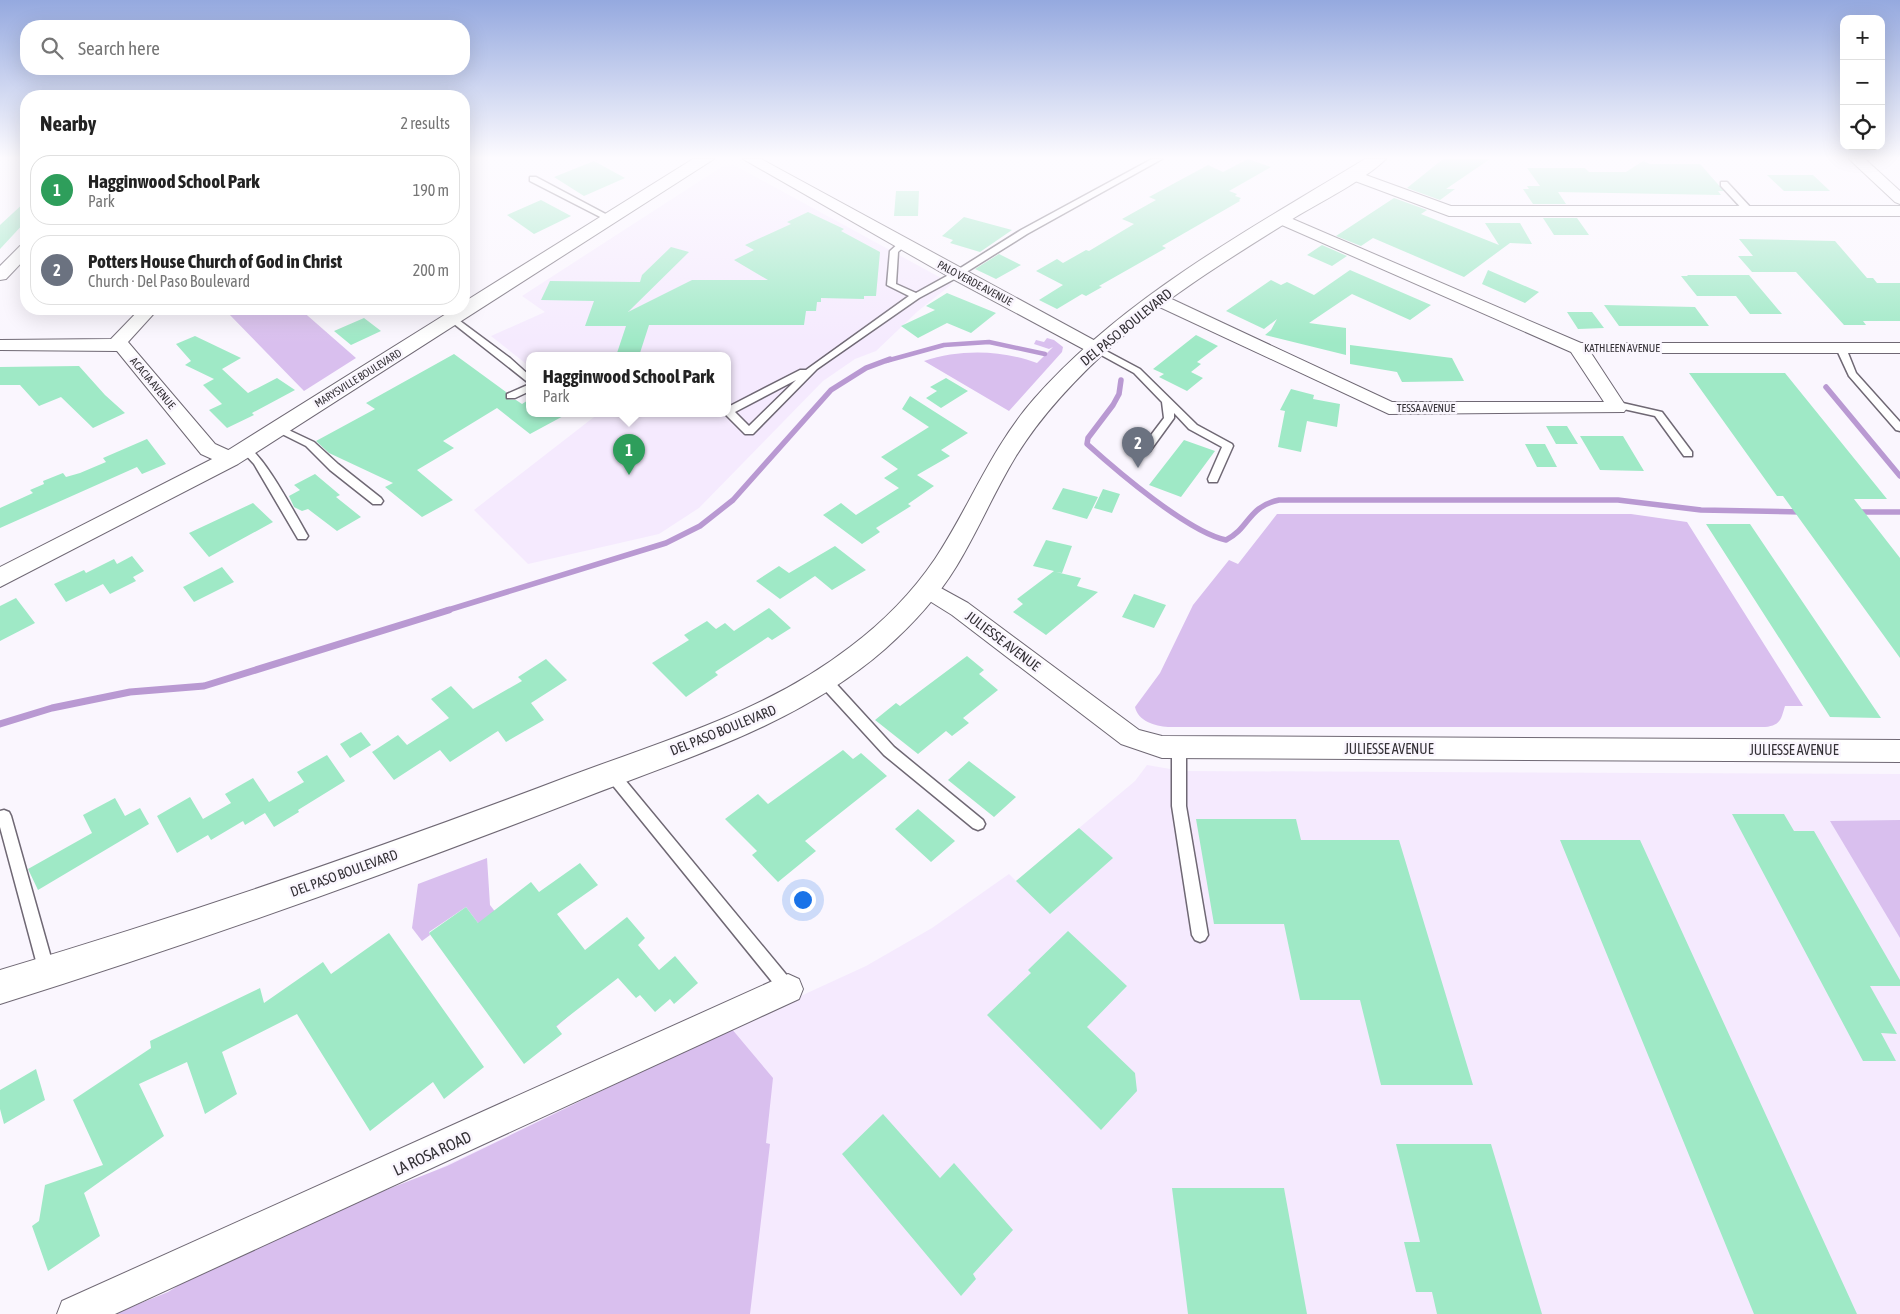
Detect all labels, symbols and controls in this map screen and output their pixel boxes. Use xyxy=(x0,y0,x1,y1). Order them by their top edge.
map controls xyxy=(1840,15,1885,150)
button: + xyxy=(1840,15,1885,60)
search box xyxy=(20,20,470,75)
icon: search xyxy=(38,34,66,62)
text: Search here xyxy=(78,37,160,59)
button: − xyxy=(1840,60,1885,105)
button: locate xyxy=(1840,105,1885,150)
text: Nearby xyxy=(40,111,96,135)
text: 2 results xyxy=(400,114,450,132)
text: Hagginwood School Park xyxy=(88,170,260,192)
text: 1 xyxy=(53,181,61,199)
text: 190 m xyxy=(413,181,449,199)
text: Park xyxy=(88,192,115,210)
text: Potters House Church of God in Christ xyxy=(88,250,342,272)
street label: PALO VERDE AVENUE xyxy=(935,258,1015,308)
text: 2 xyxy=(53,261,61,279)
text: 200 m xyxy=(413,261,449,279)
text: Church · Del Paso Boulevard xyxy=(88,272,250,290)
street label: DEL PASO BOULEVARD xyxy=(1077,285,1175,369)
street label: KATHLEEN AVENUE xyxy=(1584,342,1660,354)
street label: MARYSVILLE BOULEVARD xyxy=(312,346,404,410)
popup xyxy=(526,352,731,417)
street label: ACACIA AVENUE xyxy=(128,355,178,411)
text: Hagginwood School Park xyxy=(543,365,714,387)
text: Park xyxy=(543,387,569,405)
street label: TESSA AVENUE xyxy=(1397,402,1456,414)
pin: 2 xyxy=(1122,427,1154,468)
pin: 1 xyxy=(613,434,645,475)
street label: JULIESSE AVENUE xyxy=(963,608,1043,674)
street label: DEL PASO BOULEVARD xyxy=(668,701,779,759)
street label: JULIESSE AVENUE xyxy=(1344,741,1434,757)
street label: JULIESSE AVENUE xyxy=(1749,742,1839,758)
street label: DEL PASO BOULEVARD xyxy=(288,846,400,900)
your location xyxy=(790,887,816,913)
street label: LA ROSA ROAD xyxy=(390,1127,474,1179)

